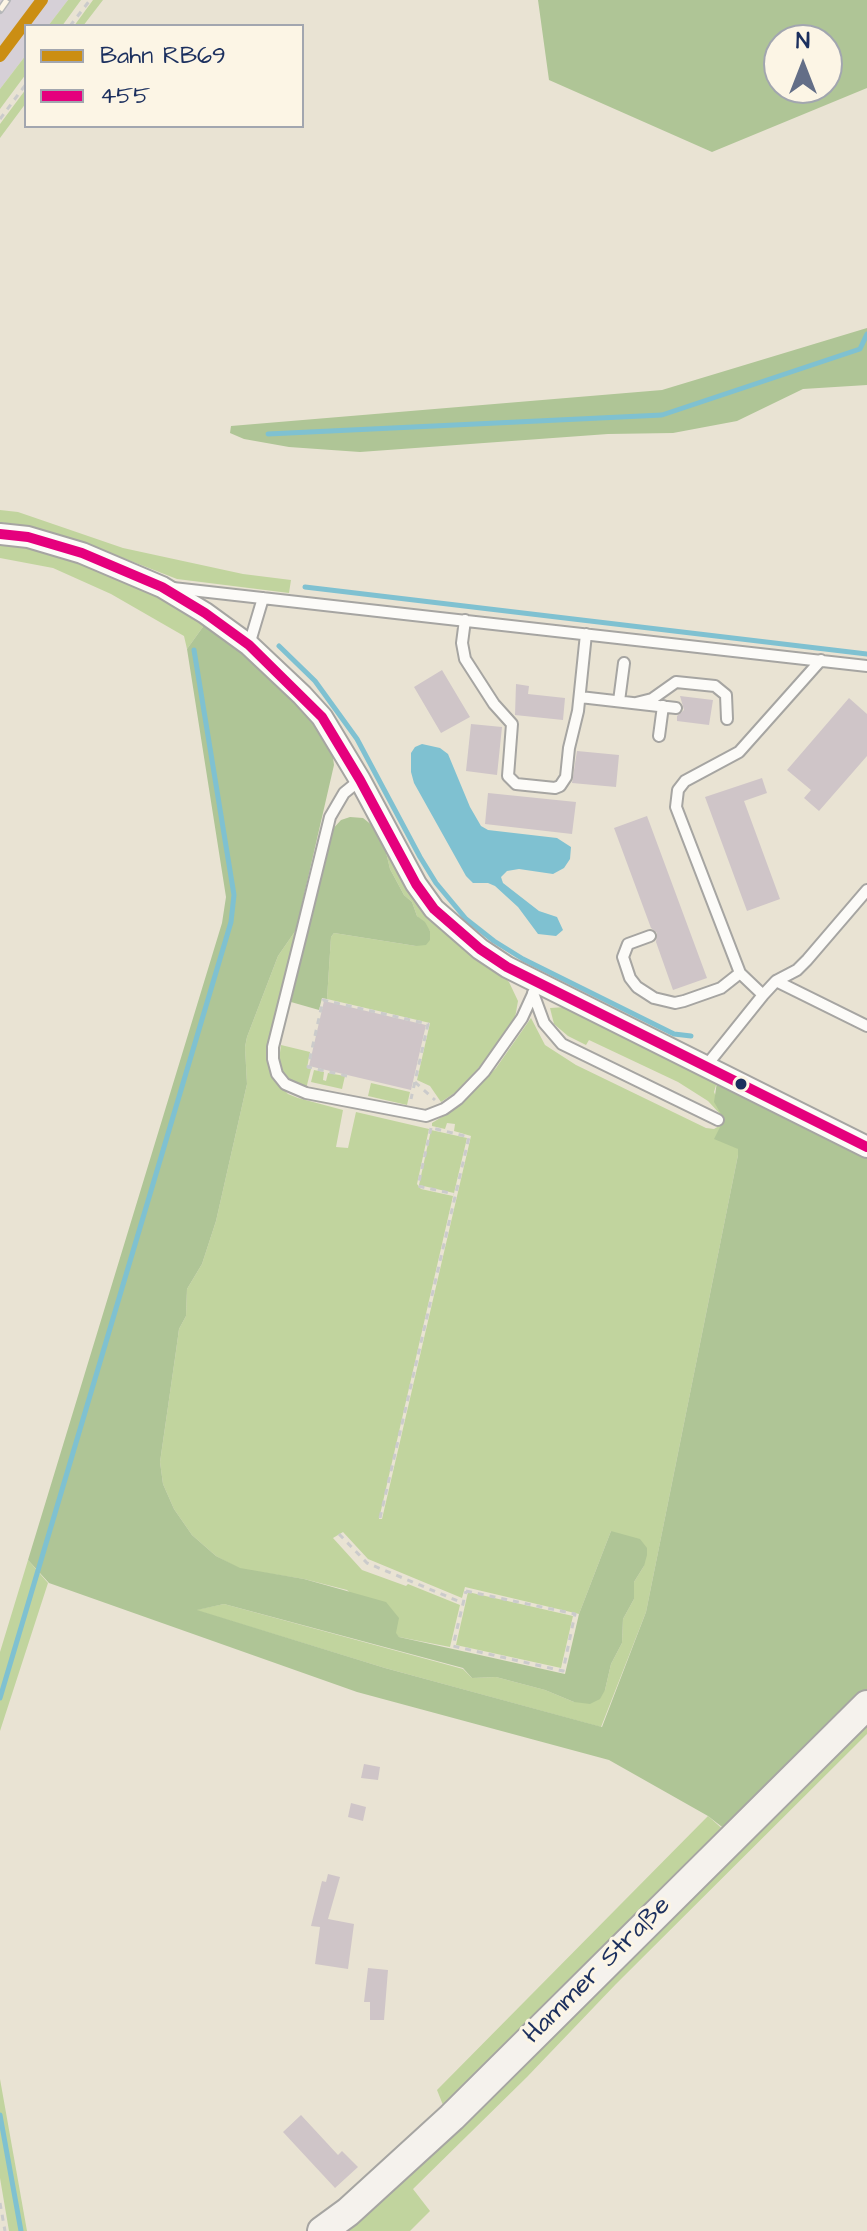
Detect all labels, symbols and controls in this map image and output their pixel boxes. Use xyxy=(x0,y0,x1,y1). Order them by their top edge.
legend xyxy=(24,24,304,128)
north arrow xyxy=(763,24,843,104)
text: N xyxy=(796,26,810,57)
text: Bahn RB69 xyxy=(100,39,226,73)
text: 455 xyxy=(100,79,150,113)
unlabelled marker xyxy=(733,1076,749,1092)
street label: Hammer Straße xyxy=(518,1891,678,2051)

